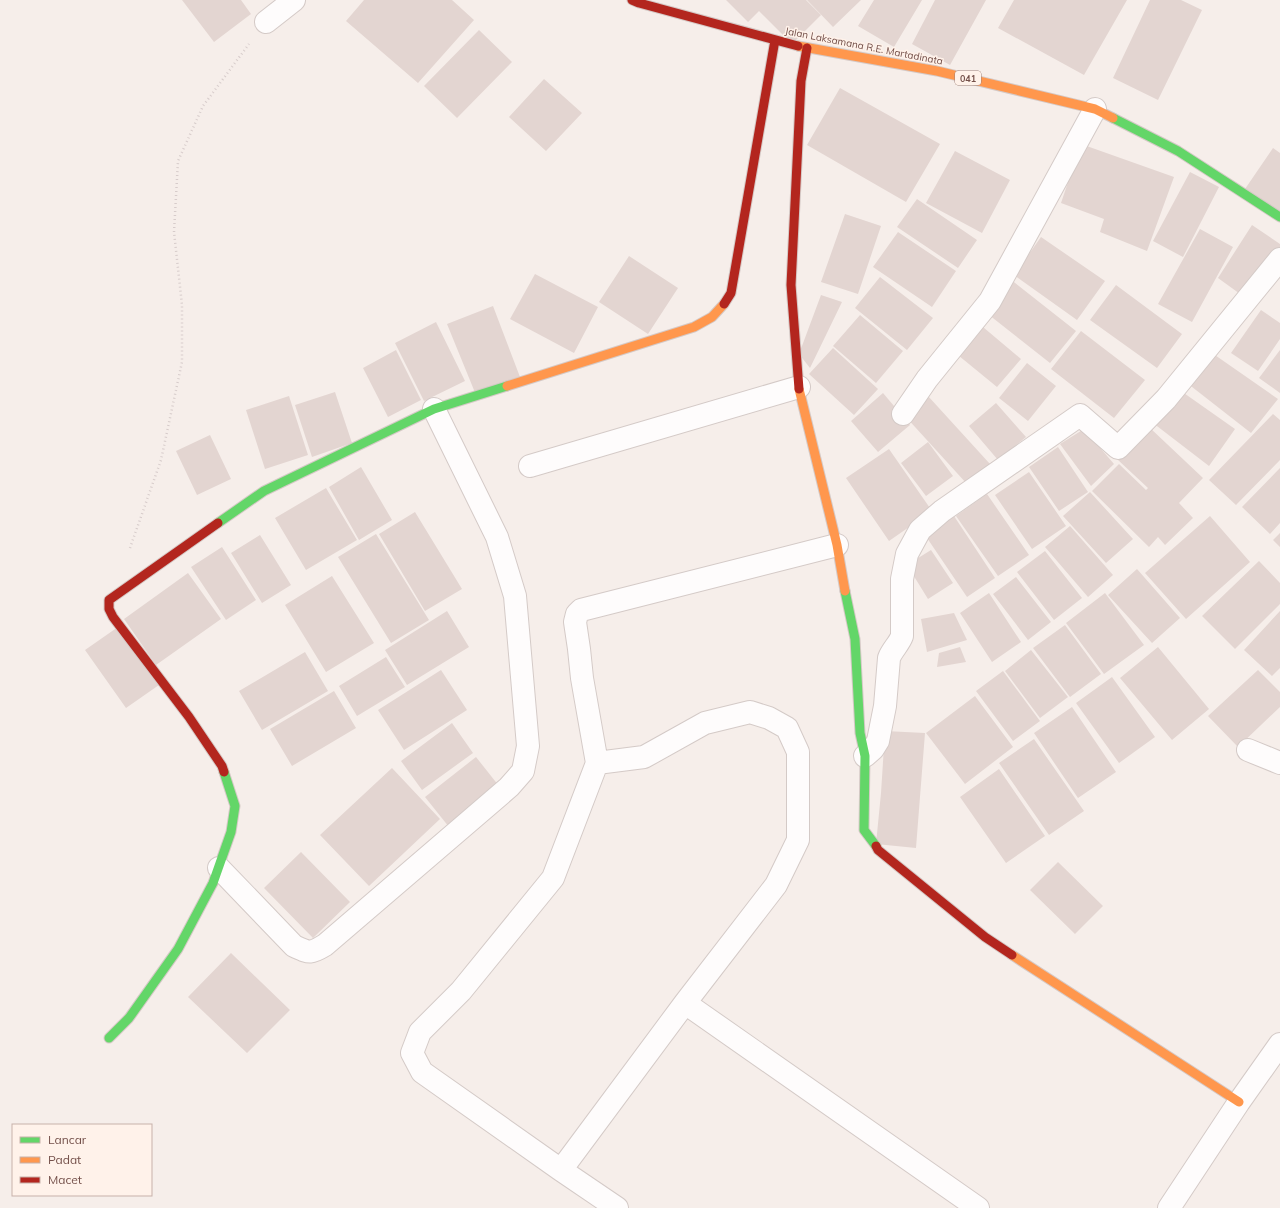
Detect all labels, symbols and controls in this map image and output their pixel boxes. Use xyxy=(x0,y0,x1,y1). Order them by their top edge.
street label: Jalan Laksamana R.E. Martadinata xyxy=(784,24,944,68)
road number: 041 xyxy=(955,71,981,85)
legend xyxy=(12,1124,152,1196)
text: Lancar xyxy=(48,1132,87,1147)
text: Padat xyxy=(48,1152,81,1167)
text: Macet xyxy=(48,1172,82,1187)

